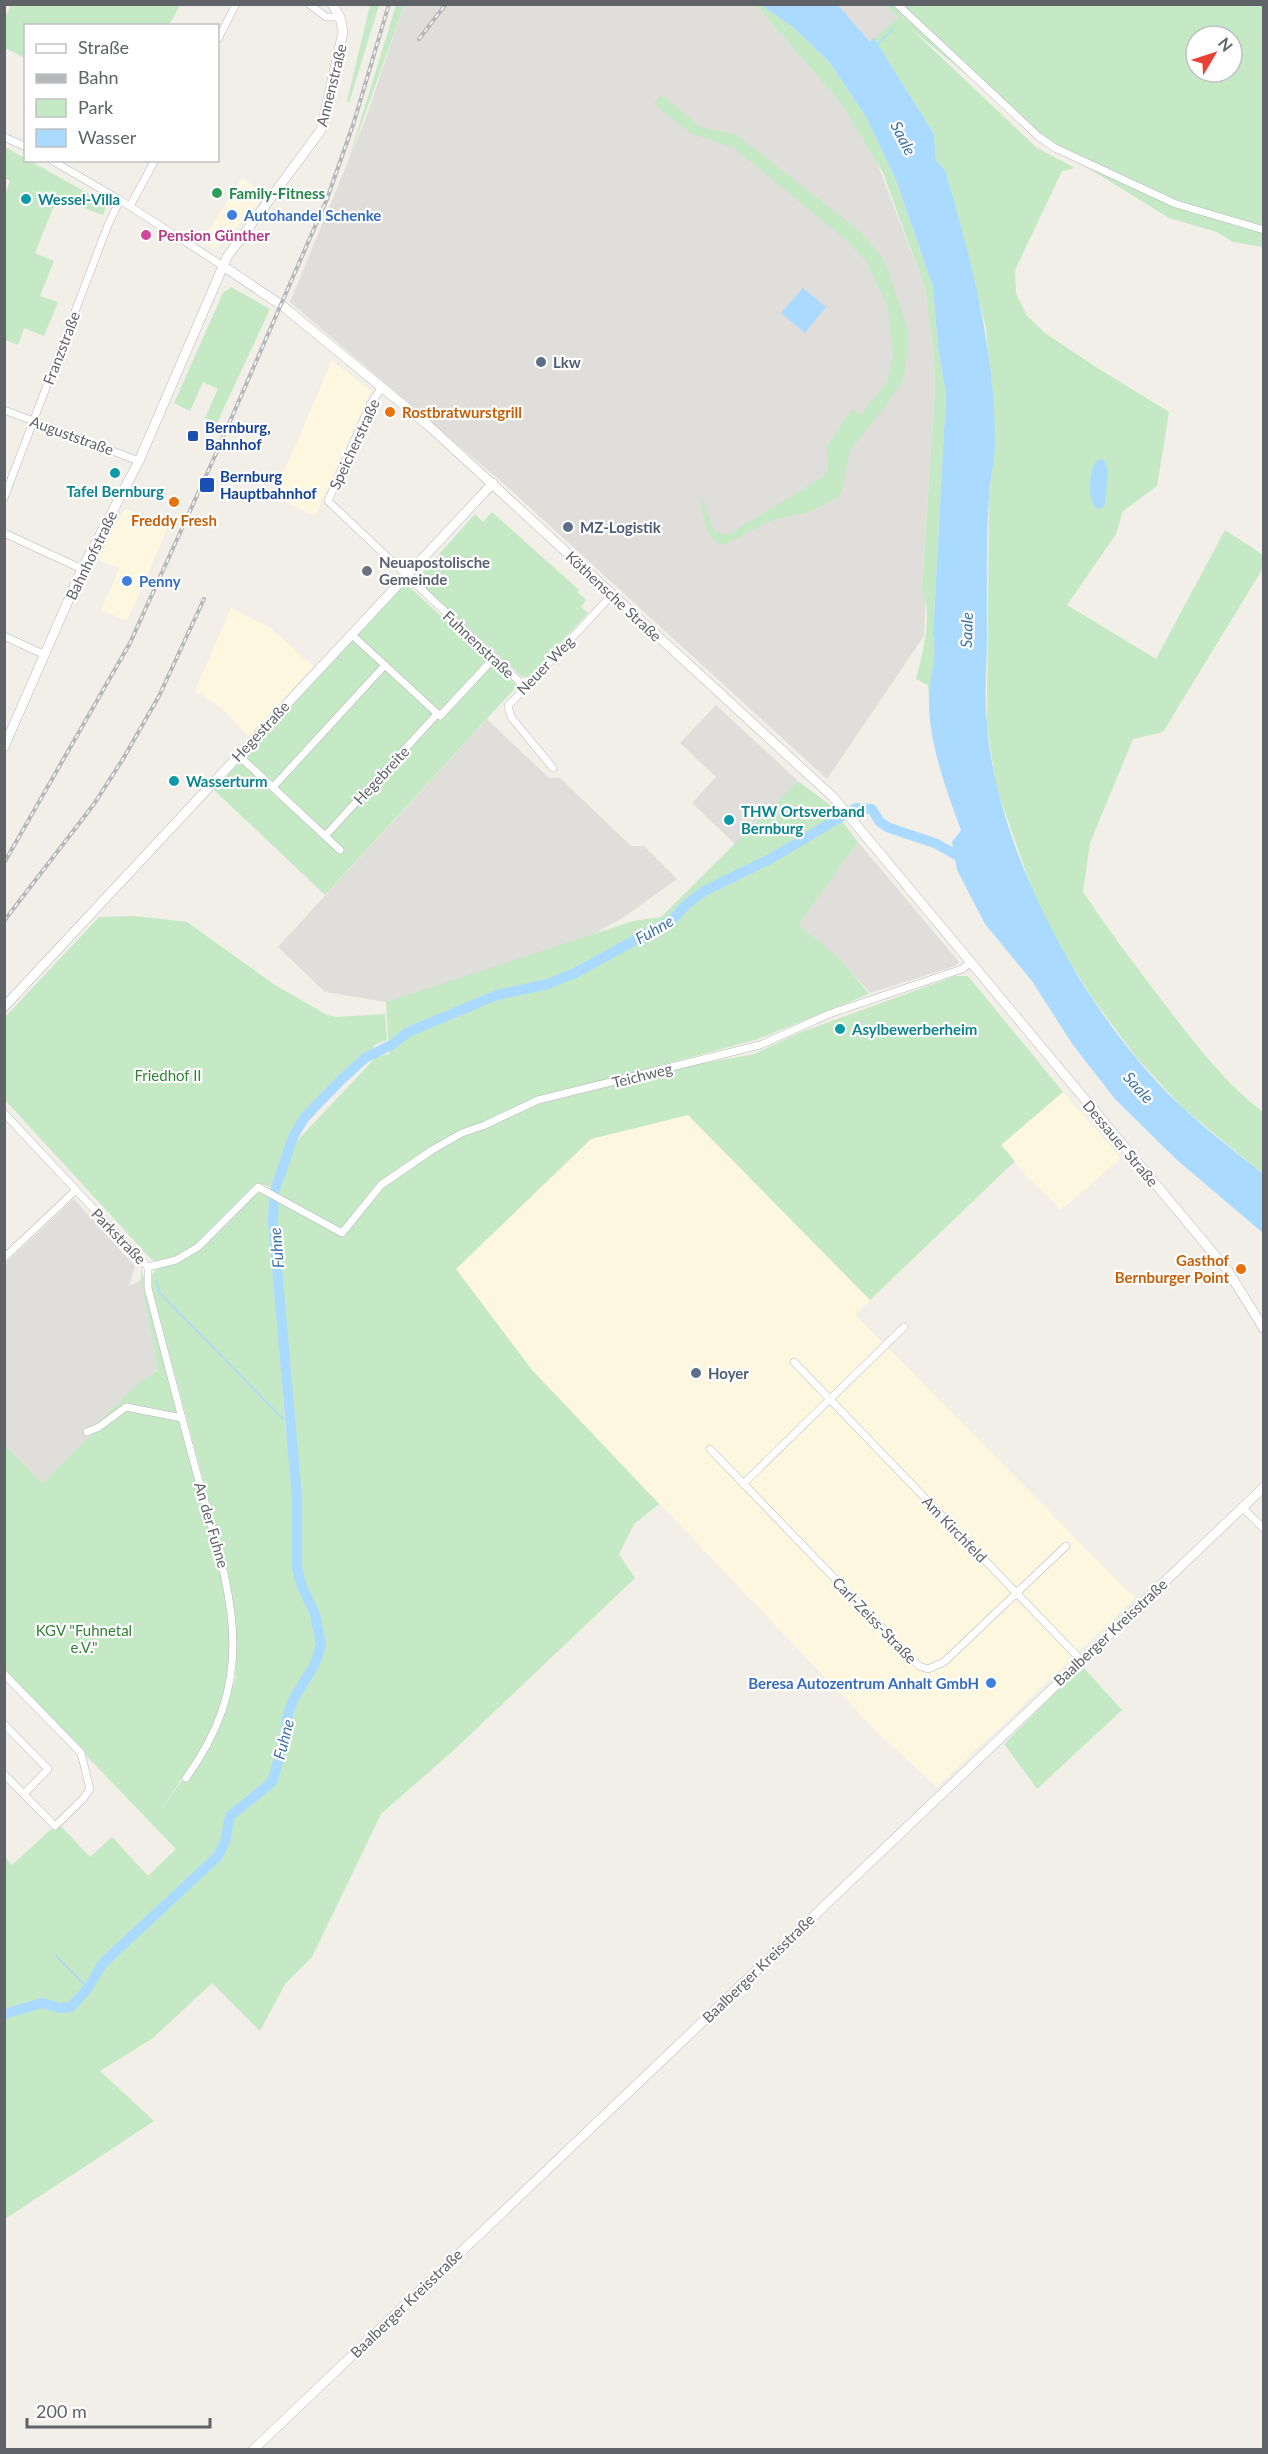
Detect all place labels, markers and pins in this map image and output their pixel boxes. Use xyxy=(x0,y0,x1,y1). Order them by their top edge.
place label: Family-Fitness xyxy=(229,184,326,202)
marker: Family-Fitness xyxy=(210,186,224,200)
place label: Wessel-Villa xyxy=(38,190,120,208)
marker: Wessel-Villa xyxy=(19,192,33,206)
place label: Autohandel Schenke xyxy=(243,206,381,224)
marker: Autohandel Schenke xyxy=(225,208,239,222)
place label: Pension Günther xyxy=(158,226,270,244)
marker: Pension Günther xyxy=(139,228,153,242)
place label: Lkw xyxy=(553,353,581,371)
marker: Lkw xyxy=(534,355,548,369)
place label: Rostbratwurstgrill xyxy=(402,403,522,421)
marker: Rostbratwurstgrill xyxy=(383,405,397,419)
place label: Bernburg, Bahnhof xyxy=(205,418,271,453)
marker: Bernburg, Bahnhof xyxy=(186,429,200,443)
marker: Tafel Bernburg xyxy=(108,466,122,480)
place label: Bernburg Hauptbahnhof xyxy=(220,467,317,502)
marker: Bernburg Hauptbahnhof xyxy=(198,476,216,494)
place label: Tafel Bernburg xyxy=(66,482,164,500)
marker: Freddy Fresh xyxy=(167,495,181,509)
place label: Freddy Fresh xyxy=(131,511,217,529)
place label: MZ-Logistik xyxy=(580,518,662,536)
marker: MZ-Logistik xyxy=(561,520,575,534)
place label: Neuapostolische Gemeinde xyxy=(379,553,490,588)
marker: Neuapostolische Gemeinde xyxy=(360,564,374,578)
place label: Penny xyxy=(139,572,181,590)
marker: Penny xyxy=(120,574,134,588)
place label: Wasserturm xyxy=(186,772,267,790)
marker: Wasserturm xyxy=(167,774,181,788)
place label: THW Ortsverband Bernburg xyxy=(741,802,865,837)
marker: THW Ortsverband Bernburg xyxy=(722,813,736,827)
place label: Asylbewerberheim xyxy=(851,1020,977,1038)
marker: Asylbewerberheim xyxy=(833,1022,847,1036)
place label: Gasthof Bernburger Point xyxy=(1115,1251,1230,1286)
marker: Gasthof Bernburger Point xyxy=(1234,1262,1248,1276)
place label: Hoyer xyxy=(708,1364,749,1382)
marker: Hoyer xyxy=(689,1366,703,1380)
place label: Beresa Autozentrum Anhalt GmbH xyxy=(748,1674,979,1692)
marker: Beresa Autozentrum Anhalt GmbH xyxy=(984,1676,998,1690)

